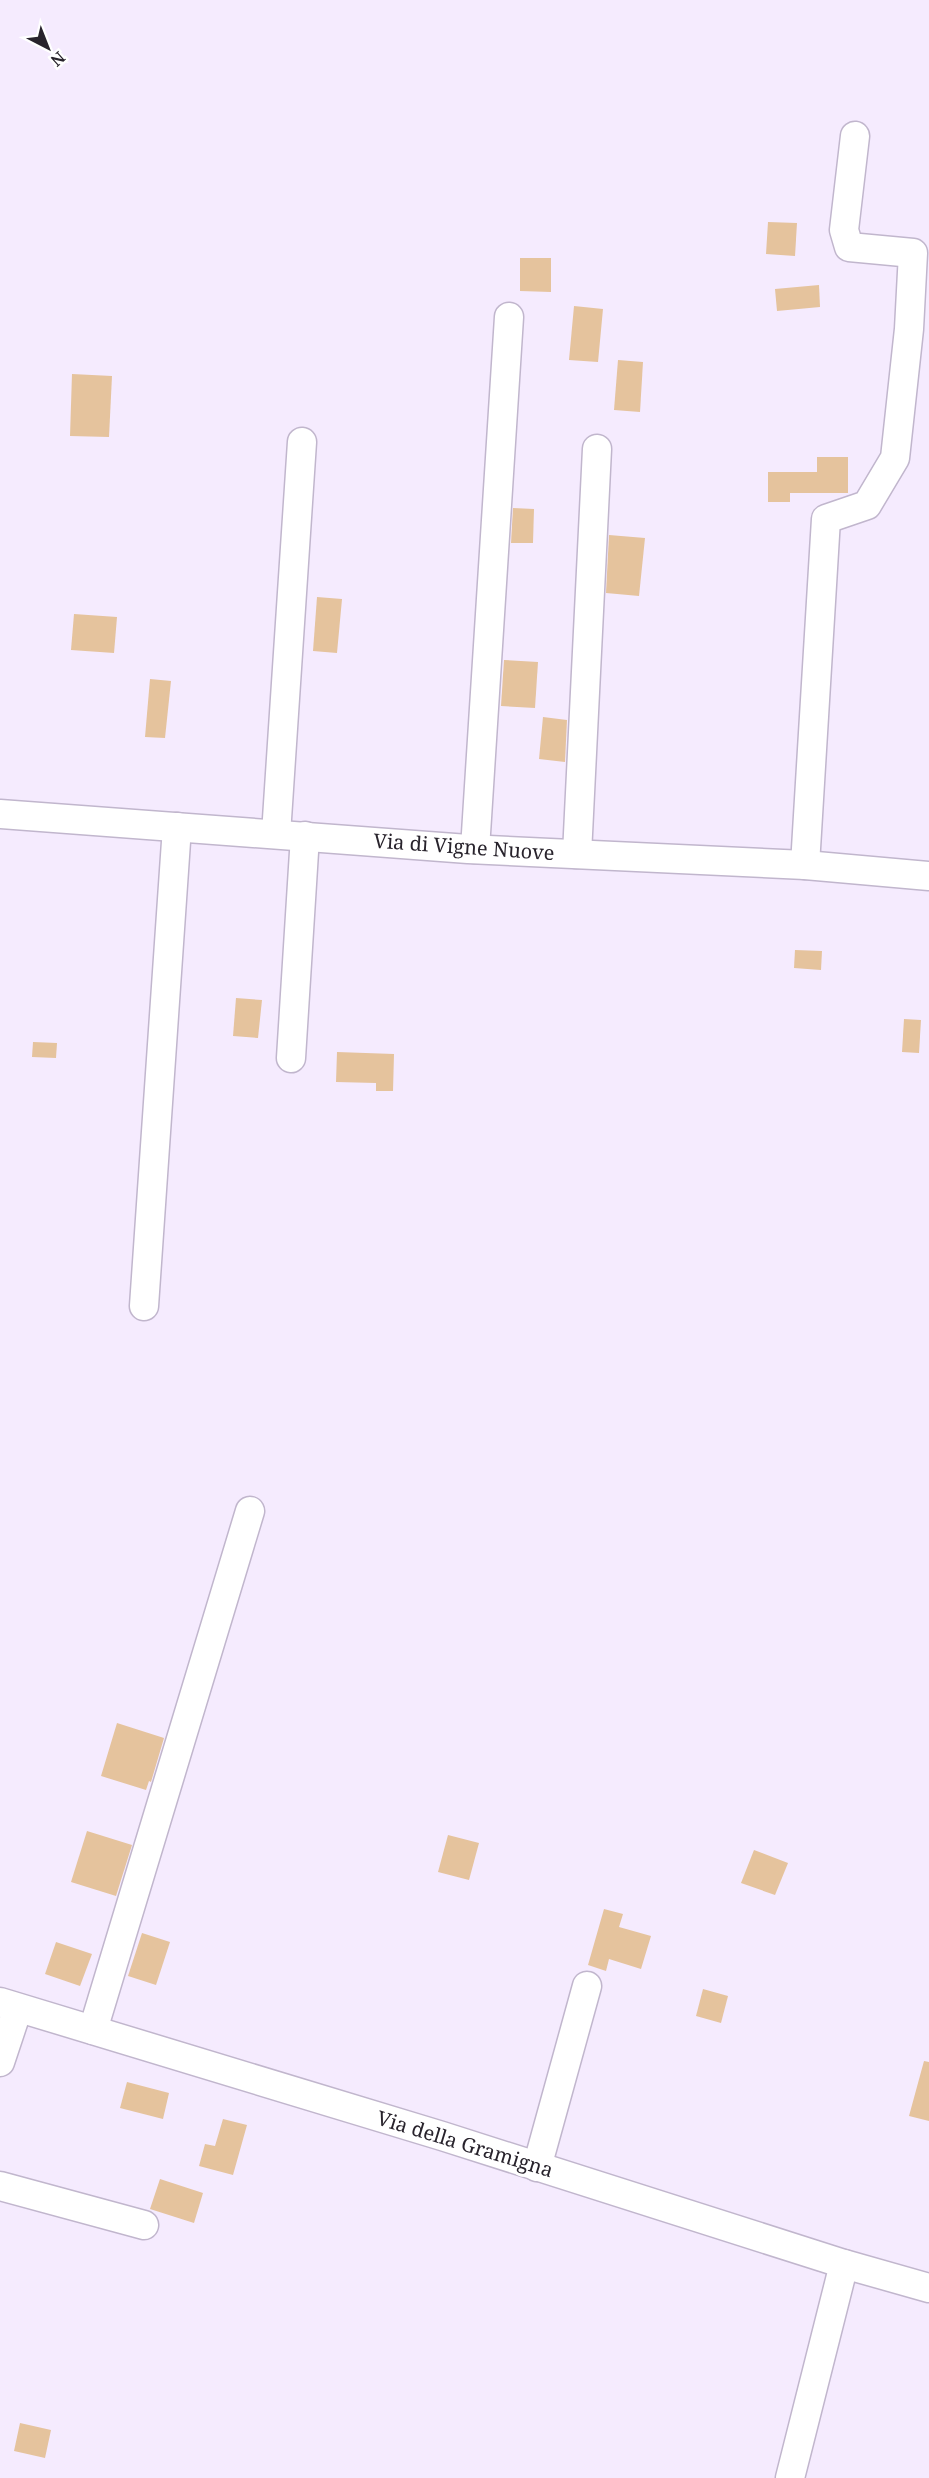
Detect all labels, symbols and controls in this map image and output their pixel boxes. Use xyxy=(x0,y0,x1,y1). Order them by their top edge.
north arrow xyxy=(18,18,78,78)
text: N xyxy=(46,47,70,72)
street label: Via di Vigne Nuove xyxy=(373,827,555,866)
street label: Via della Gramigna xyxy=(374,2104,557,2183)

